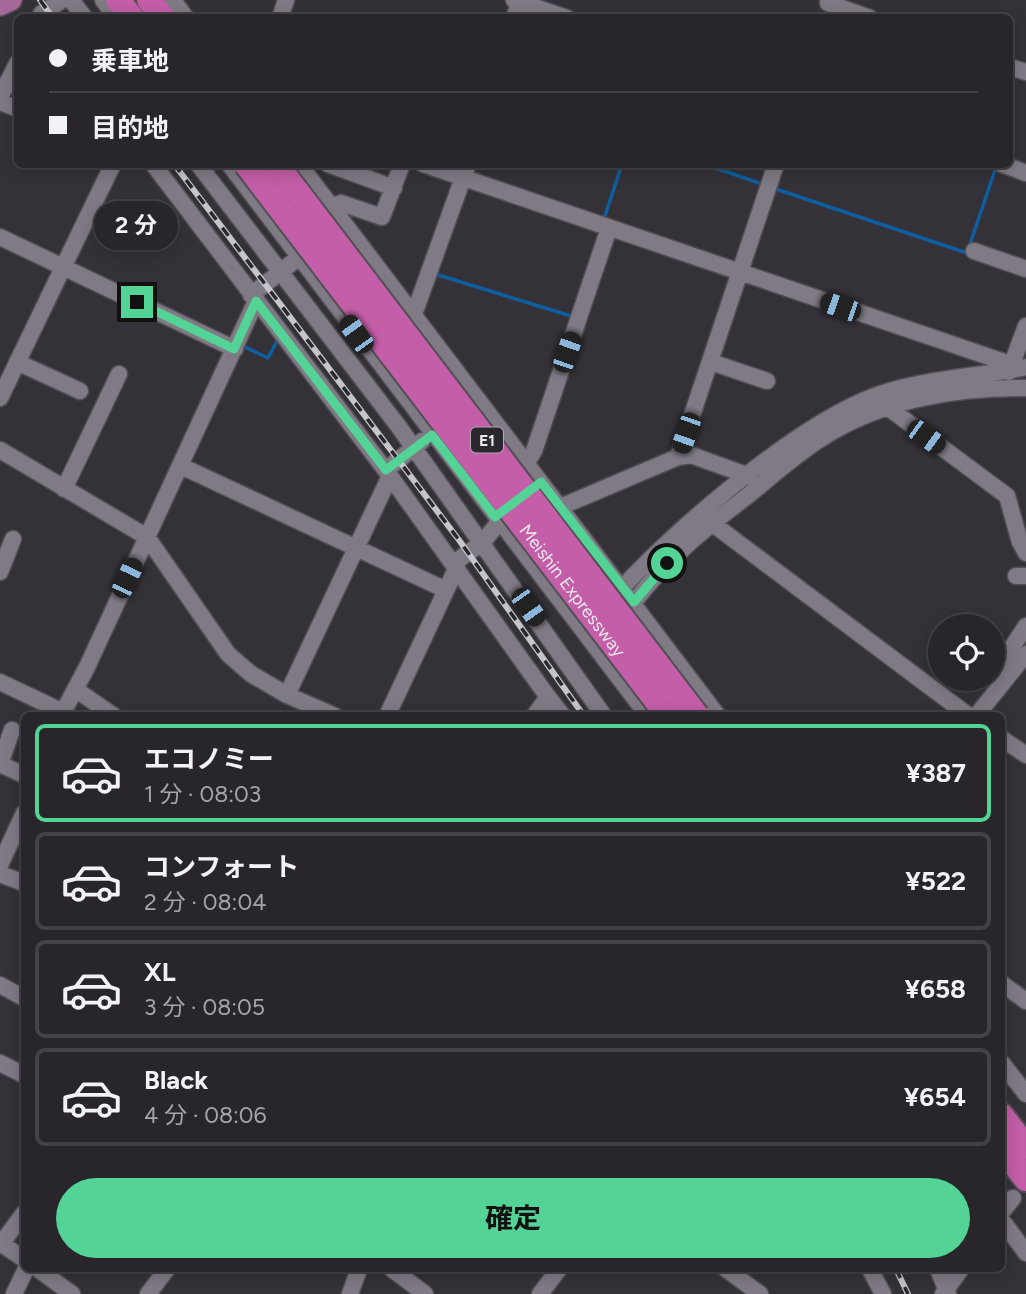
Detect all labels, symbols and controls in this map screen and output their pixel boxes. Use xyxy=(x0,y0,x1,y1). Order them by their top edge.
text: 乗車地 xyxy=(91,45,169,77)
text: 目的地 xyxy=(91,112,169,144)
callout: 2 分 xyxy=(95,201,179,250)
text: 2 分 xyxy=(115,211,157,239)
route end xyxy=(121,286,153,318)
car xyxy=(817,290,864,324)
car xyxy=(336,311,377,357)
car xyxy=(551,329,584,375)
car xyxy=(670,410,703,456)
car xyxy=(903,416,950,458)
road number: E1 xyxy=(471,428,503,452)
street label: Meishin Expressway xyxy=(514,520,630,662)
route start xyxy=(651,547,683,579)
car xyxy=(109,555,146,601)
car xyxy=(508,584,549,630)
map controls xyxy=(928,614,1005,691)
button: locate xyxy=(928,614,1005,691)
icon: car xyxy=(60,742,123,805)
text: エコノミー xyxy=(144,743,274,775)
text: ¥387 xyxy=(906,757,966,789)
text: 1 分 · 08:03 xyxy=(144,780,261,808)
icon: car xyxy=(60,850,123,913)
text: コンフォート xyxy=(144,851,299,883)
text: ¥522 xyxy=(905,865,966,897)
text: 2 分 · 08:04 xyxy=(144,888,266,916)
text: XL xyxy=(144,956,176,988)
icon: car xyxy=(60,958,123,1021)
text: ¥658 xyxy=(904,973,966,1005)
text: 3 分 · 08:05 xyxy=(144,993,265,1021)
text: Black xyxy=(144,1064,208,1096)
icon: car xyxy=(60,1066,123,1129)
text: ¥654 xyxy=(904,1081,966,1113)
text: 4 分 · 08:06 xyxy=(144,1101,267,1129)
button: 確定 xyxy=(56,1178,970,1258)

